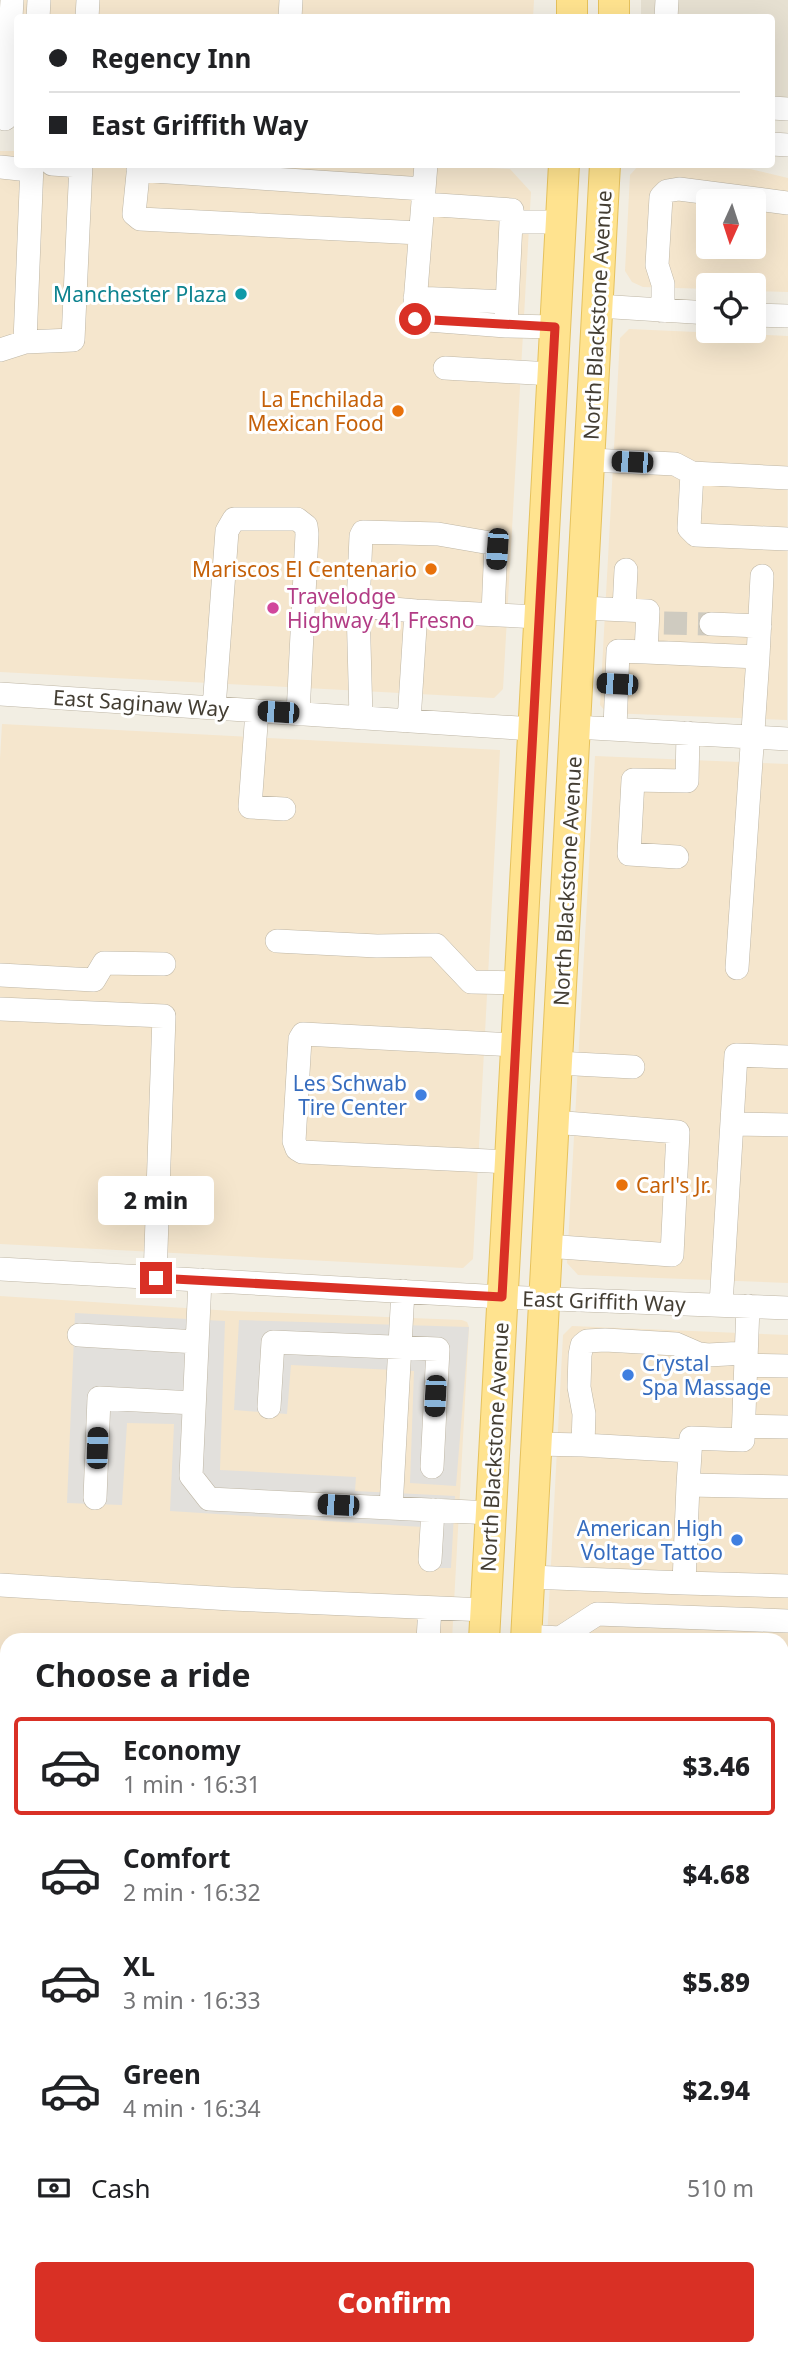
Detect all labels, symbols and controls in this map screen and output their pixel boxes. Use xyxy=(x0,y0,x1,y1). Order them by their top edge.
text: Regency Inn xyxy=(91,40,251,76)
text: East Griffith Way xyxy=(91,107,308,143)
north arrow xyxy=(696,189,766,259)
map controls xyxy=(696,189,766,343)
street label: North Blackstone Avenue xyxy=(576,190,618,440)
button: locate xyxy=(696,273,766,343)
place label: Manchester Plaza xyxy=(53,280,227,308)
marker: Manchester Plaza xyxy=(233,286,249,302)
route start xyxy=(399,303,431,335)
place label: La Enchilada Mexican Food xyxy=(247,385,384,437)
marker: La Enchilada Mexican Food xyxy=(390,403,406,419)
car xyxy=(611,450,654,474)
car xyxy=(486,527,509,571)
place label: Mariscos El Centenario xyxy=(192,555,417,583)
marker: Mariscos El Centenario xyxy=(423,561,439,577)
place label: Travelodge Highway 41 Fresno xyxy=(287,582,475,634)
marker: Travelodge Highway 41 Fresno xyxy=(265,600,281,616)
car xyxy=(596,672,639,696)
street label: East Saginaw Way xyxy=(52,683,230,723)
car xyxy=(257,700,300,724)
street label: North Blackstone Avenue xyxy=(546,756,588,1006)
place label: Les Schwab Tire Center xyxy=(293,1069,407,1121)
marker: Les Schwab Tire Center xyxy=(413,1087,429,1103)
place label: Carl's Jr. xyxy=(636,1171,711,1199)
callout: 2 min xyxy=(98,1176,214,1226)
marker: Carl's Jr. xyxy=(614,1177,630,1193)
text: 2 min xyxy=(124,1184,188,1216)
route end xyxy=(140,1262,172,1294)
street label: East Griffith Way xyxy=(522,1284,686,1318)
street label: North Blackstone Avenue xyxy=(473,1322,515,1572)
place label: Crystal Spa Massage xyxy=(642,1349,771,1401)
marker: Crystal Spa Massage xyxy=(620,1367,636,1383)
car xyxy=(424,1374,447,1418)
car xyxy=(86,1427,109,1469)
car xyxy=(317,1493,360,1517)
place label: American High Voltage Tattoo xyxy=(577,1514,723,1566)
marker: American High Voltage Tattoo xyxy=(729,1532,745,1548)
text: Choose a ride xyxy=(35,1653,251,1696)
text: Economy xyxy=(123,1732,241,1768)
icon: car xyxy=(39,1735,102,1798)
text: $3.46 xyxy=(683,1748,750,1784)
text: 1 min · 16:31 xyxy=(123,1768,261,1800)
text: Comfort xyxy=(123,1840,231,1876)
icon: car xyxy=(39,1843,102,1906)
text: $4.68 xyxy=(683,1856,750,1892)
text: 2 min · 16:32 xyxy=(123,1876,261,1908)
text: XL xyxy=(123,1948,155,1984)
icon: car xyxy=(39,1951,102,2014)
text: $5.89 xyxy=(683,1964,750,2000)
text: 3 min · 16:33 xyxy=(123,1984,261,2016)
text: Green xyxy=(123,2056,201,2092)
icon: car xyxy=(39,2059,102,2122)
text: $2.94 xyxy=(683,2072,750,2108)
text: 4 min · 16:34 xyxy=(123,2092,261,2124)
icon: cash xyxy=(35,2169,73,2207)
text: Cash xyxy=(91,2170,151,2206)
text: 510 m xyxy=(687,2172,754,2204)
button: Confirm xyxy=(35,2262,754,2342)

